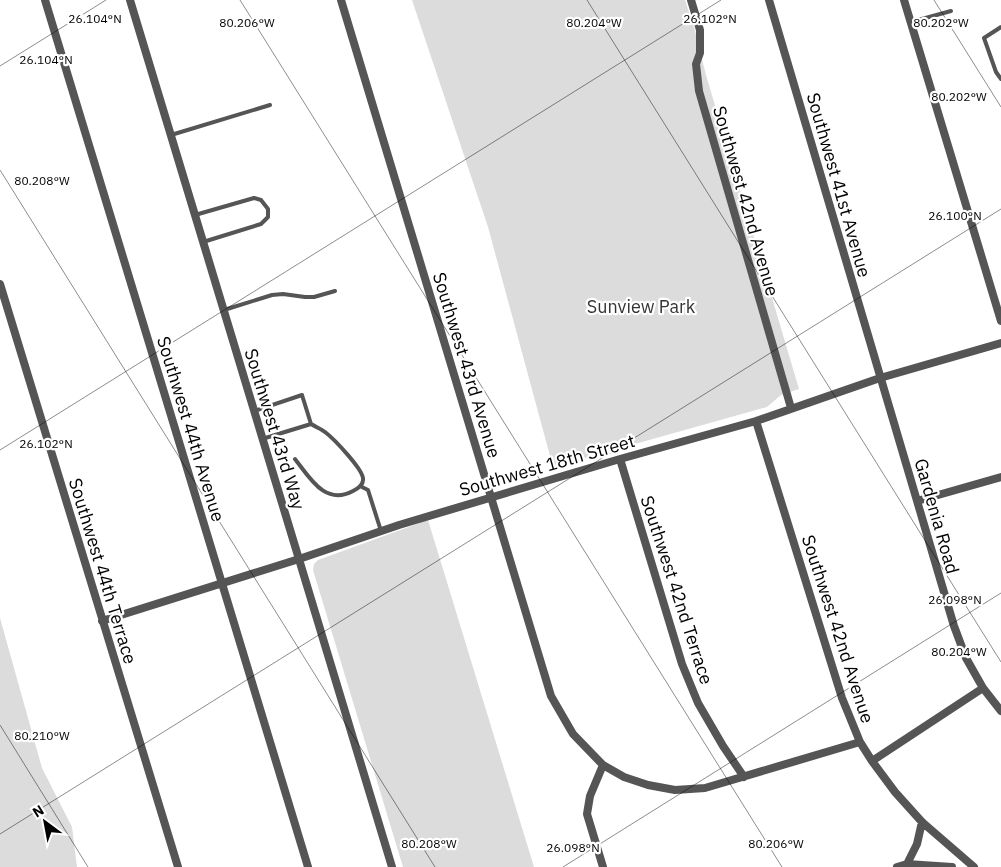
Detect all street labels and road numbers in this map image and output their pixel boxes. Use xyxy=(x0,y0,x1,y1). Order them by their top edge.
street label: Southwest 41st Avenue xyxy=(802,90,876,280)
street label: Southwest 42nd Avenue xyxy=(708,103,784,299)
street label: Southwest 43rd Avenue xyxy=(428,269,506,461)
street label: Southwest 44th Avenue xyxy=(152,334,230,525)
street label: Southwest 43rd Way xyxy=(240,346,310,512)
street label: Southwest 18th Street xyxy=(456,429,638,501)
street label: Gardenia Road xyxy=(910,456,964,576)
street label: Southwest 44th Terrace xyxy=(64,475,142,667)
street label: Southwest 42nd Terrace xyxy=(636,493,718,687)
street label: Southwest 42nd Avenue xyxy=(797,532,879,726)

